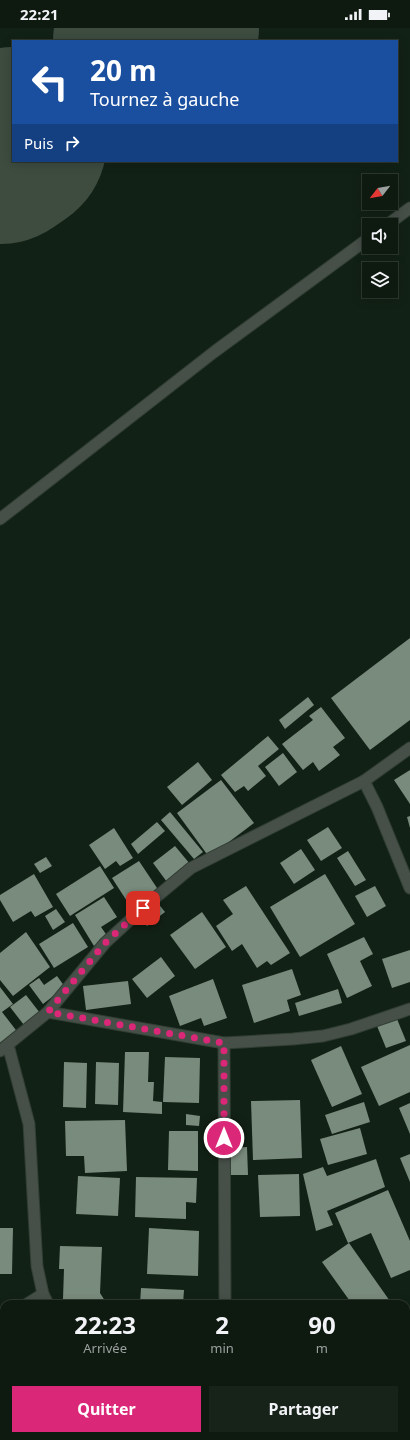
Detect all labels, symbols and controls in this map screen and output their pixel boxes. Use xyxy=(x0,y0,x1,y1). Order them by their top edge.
text: 22:21 xyxy=(20,4,59,24)
text: 20 m xyxy=(90,51,157,89)
icon: left xyxy=(24,56,76,108)
text: Tournez à gauche xyxy=(90,87,239,111)
icon: right xyxy=(61,132,83,154)
text: Puis xyxy=(24,133,53,153)
north arrow xyxy=(362,174,398,210)
map controls xyxy=(362,174,398,298)
button: sound xyxy=(362,218,398,254)
button: layers xyxy=(362,262,398,298)
pin xyxy=(126,891,160,925)
icon: arrive xyxy=(132,897,154,919)
position arrow xyxy=(203,1117,245,1159)
text: 22:23 xyxy=(74,1308,136,1341)
text: 2 xyxy=(215,1308,229,1341)
text: 90 xyxy=(308,1308,336,1341)
text: Arrivée xyxy=(83,1339,127,1357)
text: min xyxy=(210,1339,234,1357)
text: m xyxy=(316,1339,328,1357)
button: Quitter xyxy=(12,1386,201,1432)
button: Partager xyxy=(209,1386,398,1432)

